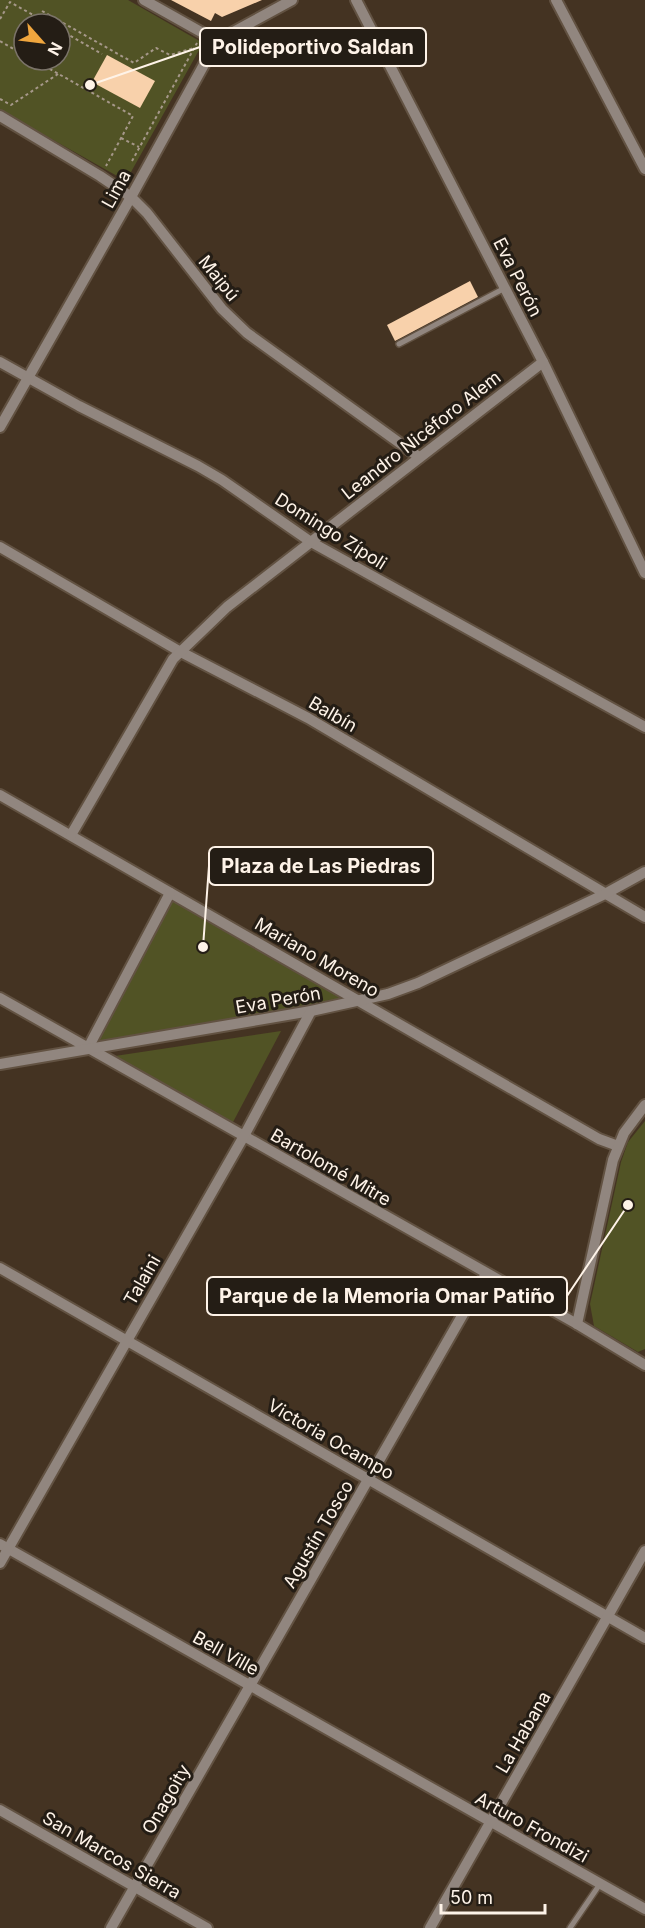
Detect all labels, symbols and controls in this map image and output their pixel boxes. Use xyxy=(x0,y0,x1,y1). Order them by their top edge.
north arrow xyxy=(12,12,72,72)
callout: Polideportivo Saldan xyxy=(200,28,426,66)
text: Polideportivo Saldan xyxy=(212,35,414,59)
text: N xyxy=(44,39,67,59)
street label: Lima xyxy=(97,166,135,212)
street label: Eva Perón xyxy=(489,234,547,320)
street label: Maipú xyxy=(194,251,244,305)
street label: Leandro Nicéforo Alem xyxy=(337,366,505,504)
street label: Domingo Zípoli xyxy=(271,488,391,574)
street label: Balbín xyxy=(305,692,361,736)
callout: Plaza de Las Piedras xyxy=(209,847,433,885)
text: Plaza de Las Piedras xyxy=(221,854,421,878)
street label: Mariano Moreno xyxy=(251,913,383,1001)
street label: Eva Perón xyxy=(234,982,322,1018)
street label: Bartolomé Mitre xyxy=(267,1124,395,1210)
street label: Talaini xyxy=(119,1251,165,1309)
callout: Parque de la Memoria Omar Patiño xyxy=(207,1277,567,1315)
text: Parque de la Memoria Omar Patiño xyxy=(219,1284,555,1308)
street label: Victoria Ocampo xyxy=(264,1394,398,1484)
street label: Agustín Tosco xyxy=(279,1476,357,1592)
street label: Bell Ville xyxy=(189,1626,263,1680)
street label: La Habana xyxy=(491,1687,555,1777)
street label: Onagoity xyxy=(138,1760,194,1838)
street label: Arturo Frondizi xyxy=(472,1787,592,1867)
street label: San Marcos Sierra xyxy=(39,1807,185,1903)
scale bar xyxy=(441,1877,544,1915)
text: 50 m xyxy=(450,1887,493,1908)

